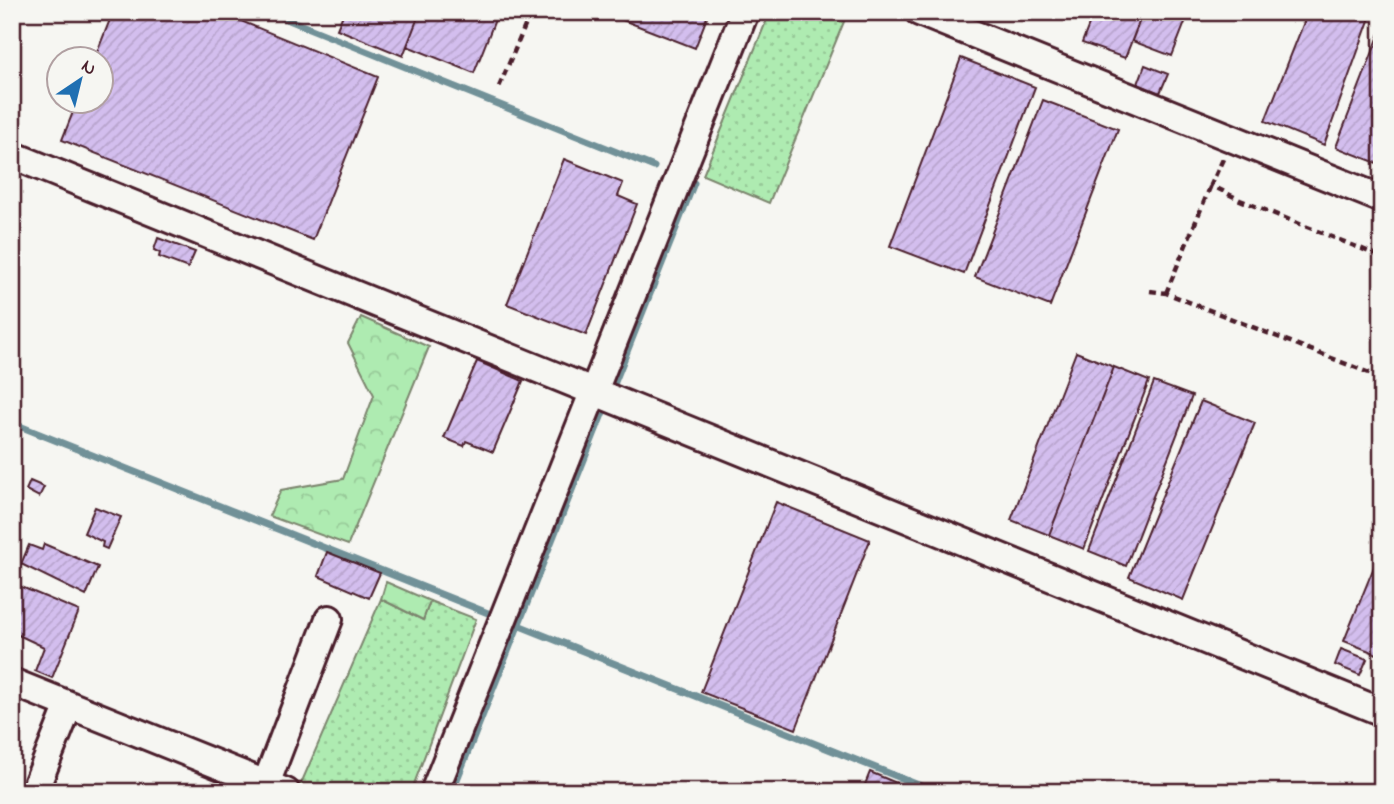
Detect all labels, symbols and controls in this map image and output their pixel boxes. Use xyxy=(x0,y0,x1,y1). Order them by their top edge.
north arrow xyxy=(46,46,116,116)
text: N xyxy=(75,53,101,83)

